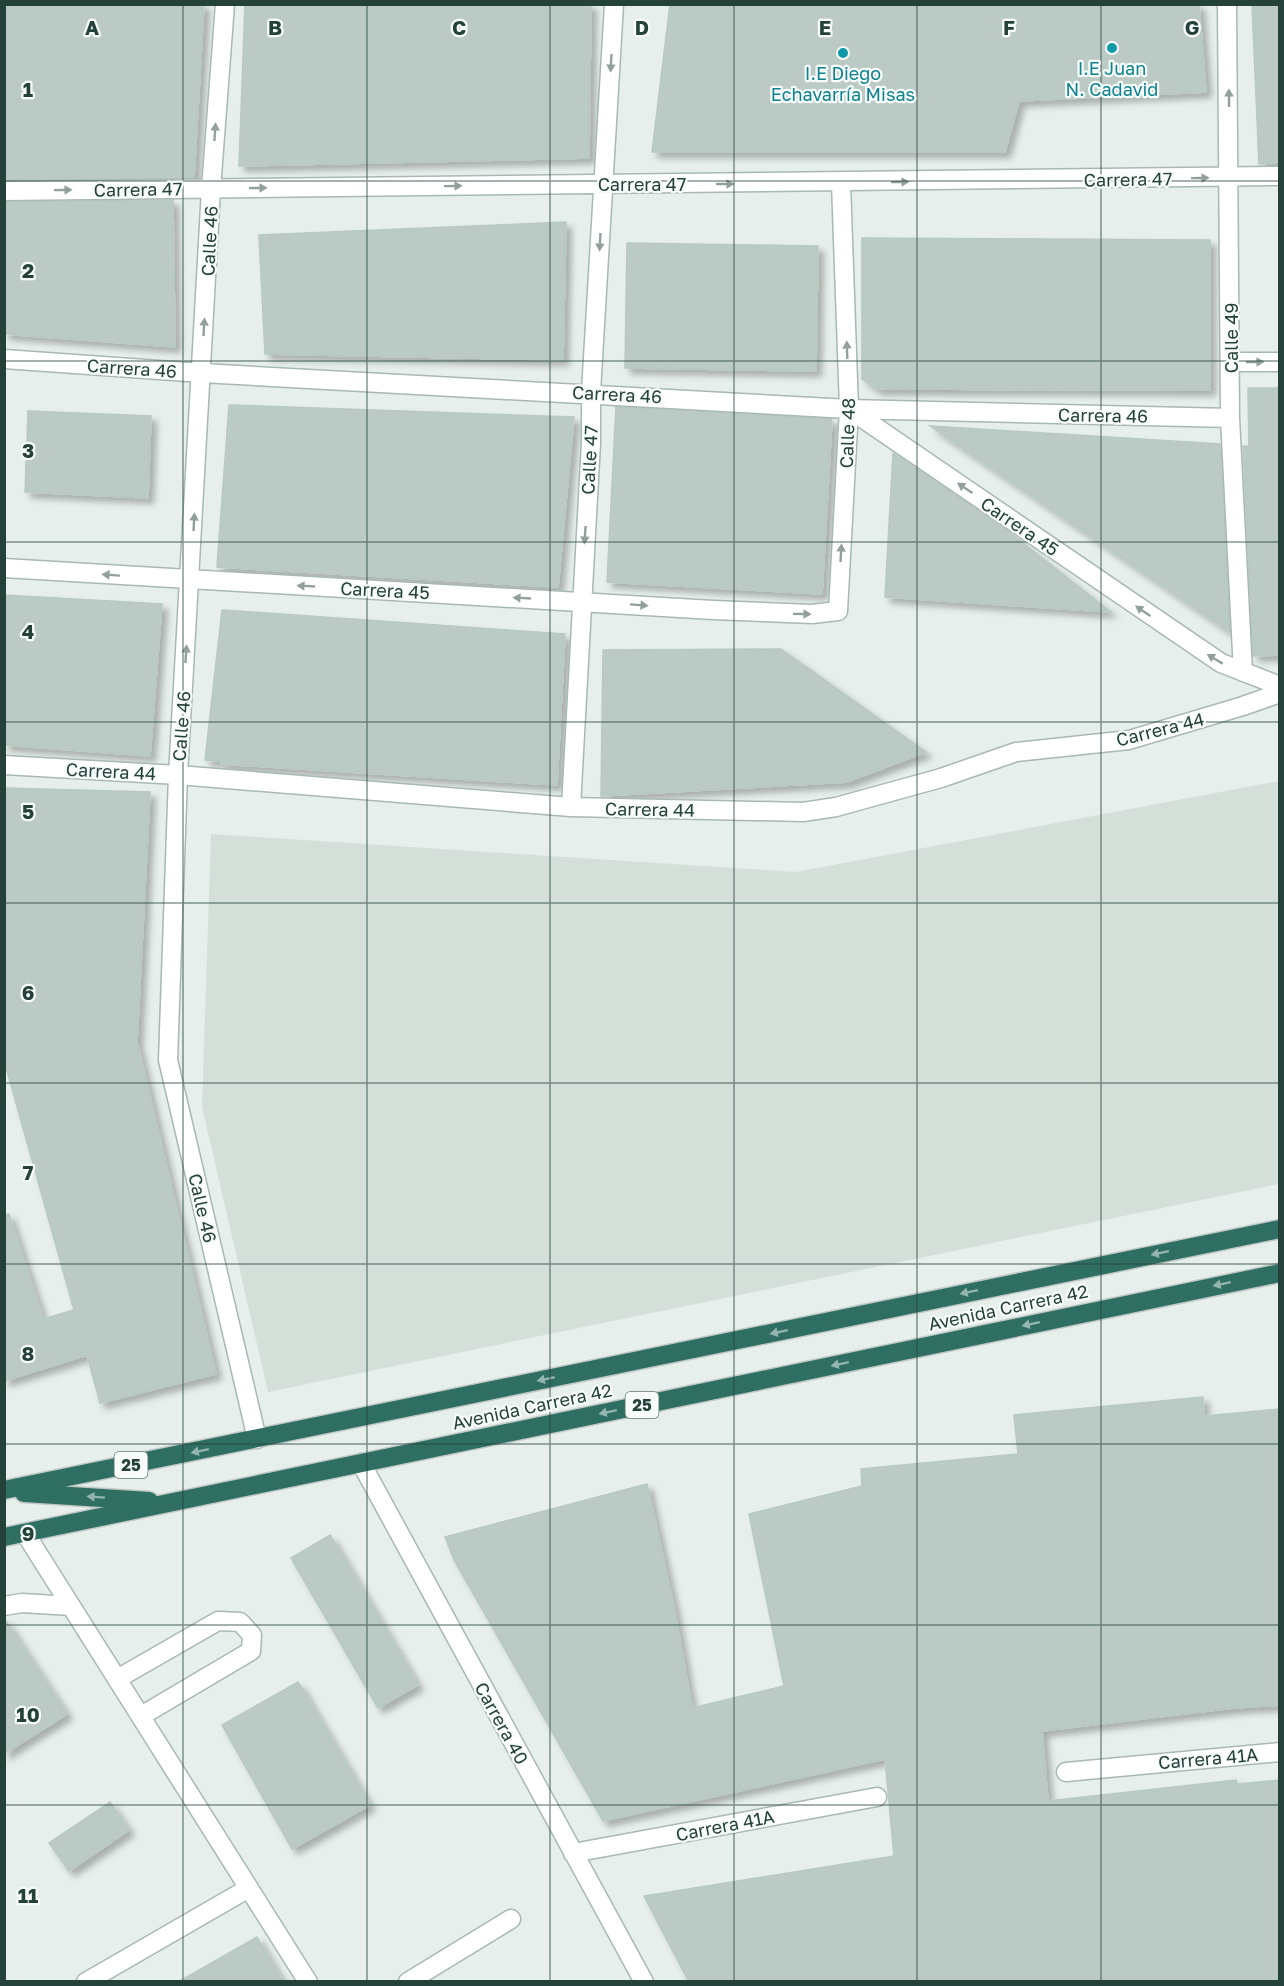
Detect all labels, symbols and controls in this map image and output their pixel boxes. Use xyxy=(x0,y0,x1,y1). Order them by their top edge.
text: A xyxy=(85,15,99,39)
text: B xyxy=(268,15,282,39)
text: C xyxy=(452,15,466,39)
text: D xyxy=(635,15,649,39)
text: E xyxy=(819,15,831,39)
text: F xyxy=(1003,15,1015,39)
text: G xyxy=(1185,15,1199,39)
marker: I.E Juan N. Cadavid xyxy=(1105,41,1119,55)
marker: I.E Diego Echavarría Misas xyxy=(836,46,850,60)
one-way arrow xyxy=(606,53,616,72)
place label: I.E Juan N. Cadavid xyxy=(1066,57,1158,100)
place label: I.E Diego Echavarría Misas xyxy=(771,62,915,105)
text: 1 xyxy=(23,77,33,101)
one-way arrow xyxy=(1224,88,1233,107)
one-way arrow xyxy=(211,123,220,142)
street label: Carrera 47 xyxy=(1083,167,1173,191)
street label: Carrera 47 xyxy=(598,173,686,195)
one-way arrow xyxy=(1190,173,1209,182)
street label: Carrera 47 xyxy=(93,177,183,201)
one-way arrow xyxy=(890,178,909,187)
one-way arrow xyxy=(716,179,735,189)
one-way arrow xyxy=(443,181,462,190)
one-way arrow xyxy=(248,183,267,193)
one-way arrow xyxy=(53,185,72,195)
street label: Calle 46 xyxy=(196,205,222,277)
one-way arrow xyxy=(596,233,605,252)
text: 2 xyxy=(22,258,34,282)
street label: Calle 49 xyxy=(1220,303,1242,373)
one-way arrow xyxy=(200,317,209,336)
one-way arrow xyxy=(843,341,852,360)
street label: Carrera 46 xyxy=(86,354,178,382)
one-way arrow xyxy=(1246,357,1265,367)
street label: Carrera 46 xyxy=(571,381,663,407)
street label: Calle 48 xyxy=(835,397,859,469)
street label: Carrera 46 xyxy=(1058,403,1148,427)
street label: Calle 47 xyxy=(576,425,602,495)
text: 3 xyxy=(22,438,34,462)
one-way arrow xyxy=(958,482,974,494)
street label: Carrera 45 xyxy=(977,492,1063,560)
one-way arrow xyxy=(190,512,199,531)
one-way arrow xyxy=(580,525,589,544)
one-way arrow xyxy=(837,543,846,562)
one-way arrow xyxy=(102,570,121,580)
street label: Carrera 45 xyxy=(340,577,430,603)
one-way arrow xyxy=(297,582,316,591)
one-way arrow xyxy=(512,593,531,602)
one-way arrow xyxy=(629,600,648,610)
one-way arrow xyxy=(1136,605,1152,617)
one-way arrow xyxy=(793,609,812,618)
text: 4 xyxy=(22,619,34,643)
one-way arrow xyxy=(181,644,191,663)
one-way arrow xyxy=(1207,653,1223,664)
street label: Calle 46 xyxy=(168,690,194,762)
street label: Carrera 44 xyxy=(1114,707,1206,751)
street label: Carrera 44 xyxy=(65,758,157,784)
street label: Carrera 44 xyxy=(605,797,695,821)
text: 5 xyxy=(22,799,34,823)
text: 6 xyxy=(22,980,34,1004)
text: 7 xyxy=(23,1160,34,1184)
street label: Calle 46 xyxy=(184,1171,222,1245)
one-way arrow xyxy=(1151,1249,1170,1258)
street label: Avenida Carrera 42 xyxy=(926,1279,1090,1335)
one-way arrow xyxy=(1213,1280,1232,1290)
one-way arrow xyxy=(960,1288,979,1297)
one-way arrow xyxy=(1022,1320,1041,1329)
one-way arrow xyxy=(769,1328,788,1337)
text: 8 xyxy=(22,1341,34,1365)
one-way arrow xyxy=(831,1360,850,1369)
one-way arrow xyxy=(537,1375,556,1385)
street label: Avenida Carrera 42 xyxy=(450,1378,614,1434)
road number: 25 xyxy=(626,1392,658,1418)
one-way arrow xyxy=(599,1408,618,1417)
one-way arrow xyxy=(191,1446,209,1456)
road number: 25 xyxy=(114,1452,148,1478)
one-way arrow xyxy=(86,1493,105,1502)
text: 9 xyxy=(22,1521,34,1545)
street label: Carrera 40 xyxy=(470,1678,534,1768)
text: 10 xyxy=(16,1702,40,1726)
street label: Carrera 41A xyxy=(1157,1743,1259,1773)
street label: Carrera 41A xyxy=(674,1805,776,1845)
text: 11 xyxy=(18,1883,38,1907)

